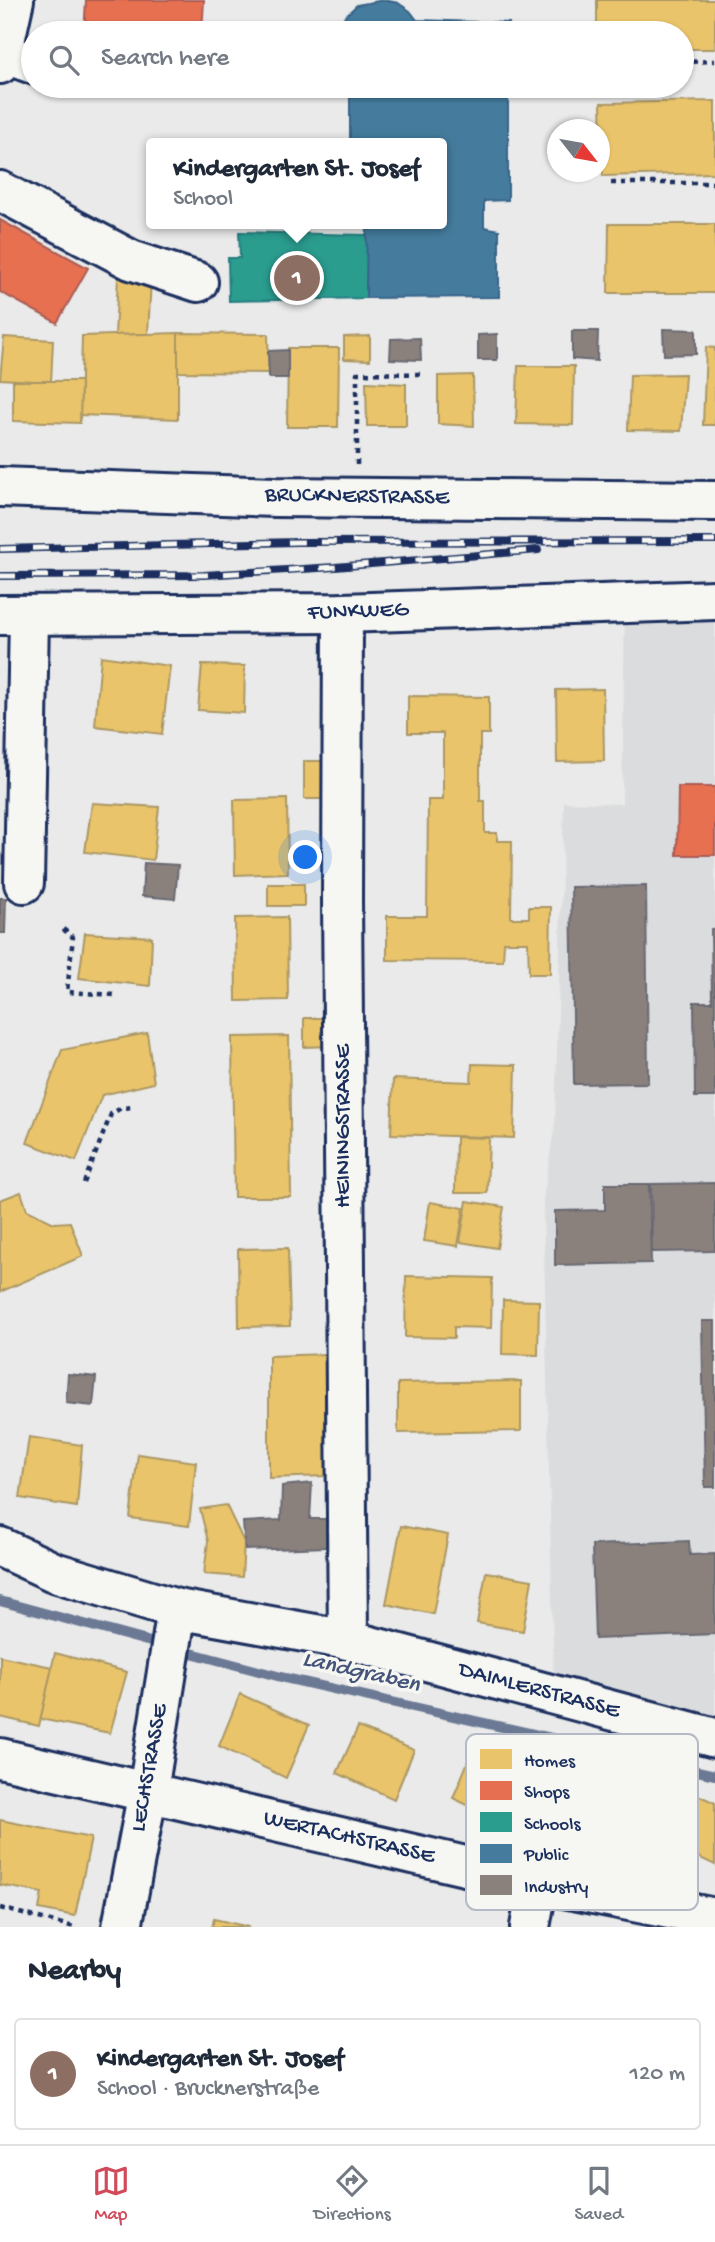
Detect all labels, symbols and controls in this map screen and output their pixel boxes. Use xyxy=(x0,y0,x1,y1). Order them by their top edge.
search box xyxy=(21,21,694,98)
icon: search xyxy=(45,41,83,79)
text: Search here xyxy=(101,44,229,75)
north arrow xyxy=(547,119,610,182)
popup xyxy=(146,138,447,229)
text: Kindergarten St. Josef xyxy=(173,155,420,186)
text: School xyxy=(173,186,233,213)
pin: 1 xyxy=(274,252,320,304)
street label: BRUCKNERSTRASSE xyxy=(264,482,451,512)
street label: FUNKWEG xyxy=(306,597,410,627)
your location xyxy=(288,840,322,874)
street label: HEININGSTRASSE xyxy=(331,1042,358,1208)
water label: Landgraben xyxy=(300,1645,423,1701)
street label: DAIMLERSTRASSE xyxy=(454,1656,624,1726)
street label: LECHSTRASSE xyxy=(125,1700,175,1834)
legend xyxy=(466,1734,698,1910)
text: Homes xyxy=(524,1751,576,1774)
text: Shops xyxy=(524,1782,570,1805)
street label: WERTACHSTRASSE xyxy=(261,1805,439,1871)
text: Schools xyxy=(524,1814,581,1837)
text: Public xyxy=(523,1845,569,1868)
text: Industry xyxy=(524,1877,589,1900)
text: Nearby xyxy=(28,1955,121,1990)
text: Kindergarten St. Josef xyxy=(97,2045,343,2076)
text: 1 xyxy=(48,2061,58,2088)
text: 120 m xyxy=(630,2061,685,2088)
text: School · Brucknerstraße xyxy=(97,2076,319,2103)
tab: Map xyxy=(92,2162,130,2227)
tab: Directions xyxy=(314,2162,391,2227)
tab: Saved xyxy=(574,2162,623,2227)

